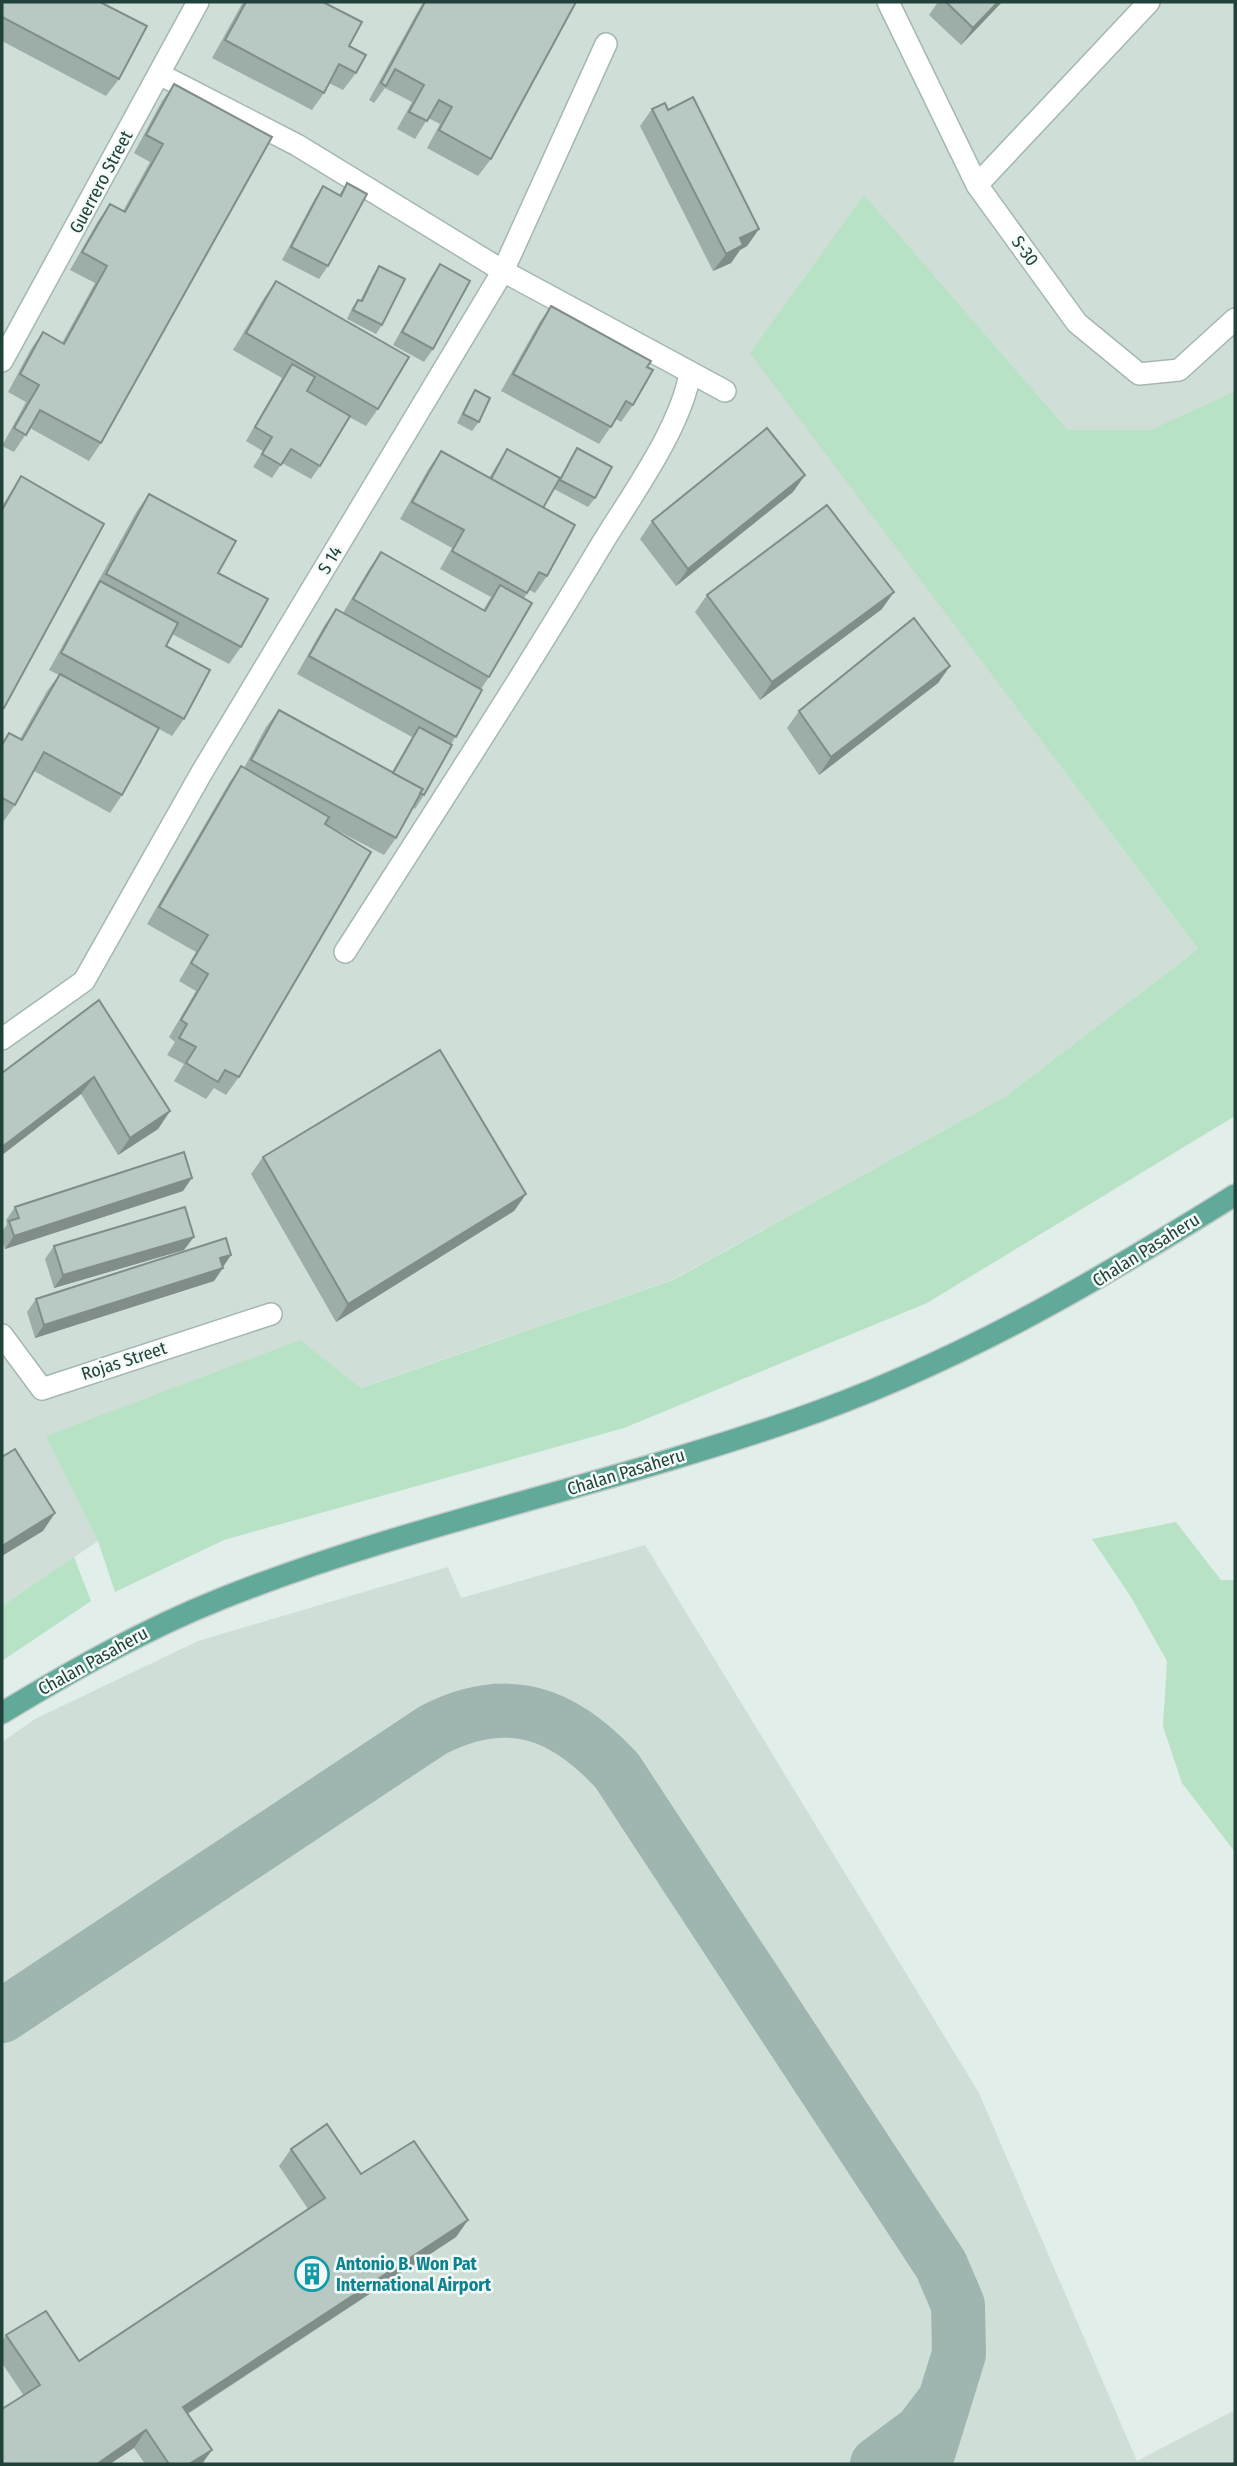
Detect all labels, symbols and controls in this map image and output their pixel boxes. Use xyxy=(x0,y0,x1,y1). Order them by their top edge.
street label: Guerrero Street xyxy=(65,127,137,237)
street label: S-30 xyxy=(1007,232,1043,270)
street label: S 14 xyxy=(313,542,347,578)
street label: Chalan Pasaheru xyxy=(1088,1208,1204,1292)
street label: Rojas Street xyxy=(79,1337,170,1385)
street label: Chalan Pasaheru xyxy=(564,1444,688,1500)
street label: Chalan Pasaheru xyxy=(34,1622,152,1700)
place label: Antonio B. Won Pat International Airport xyxy=(335,2253,492,2296)
building icon: Antonio B. Won Pat International Airport xyxy=(293,2255,331,2293)

